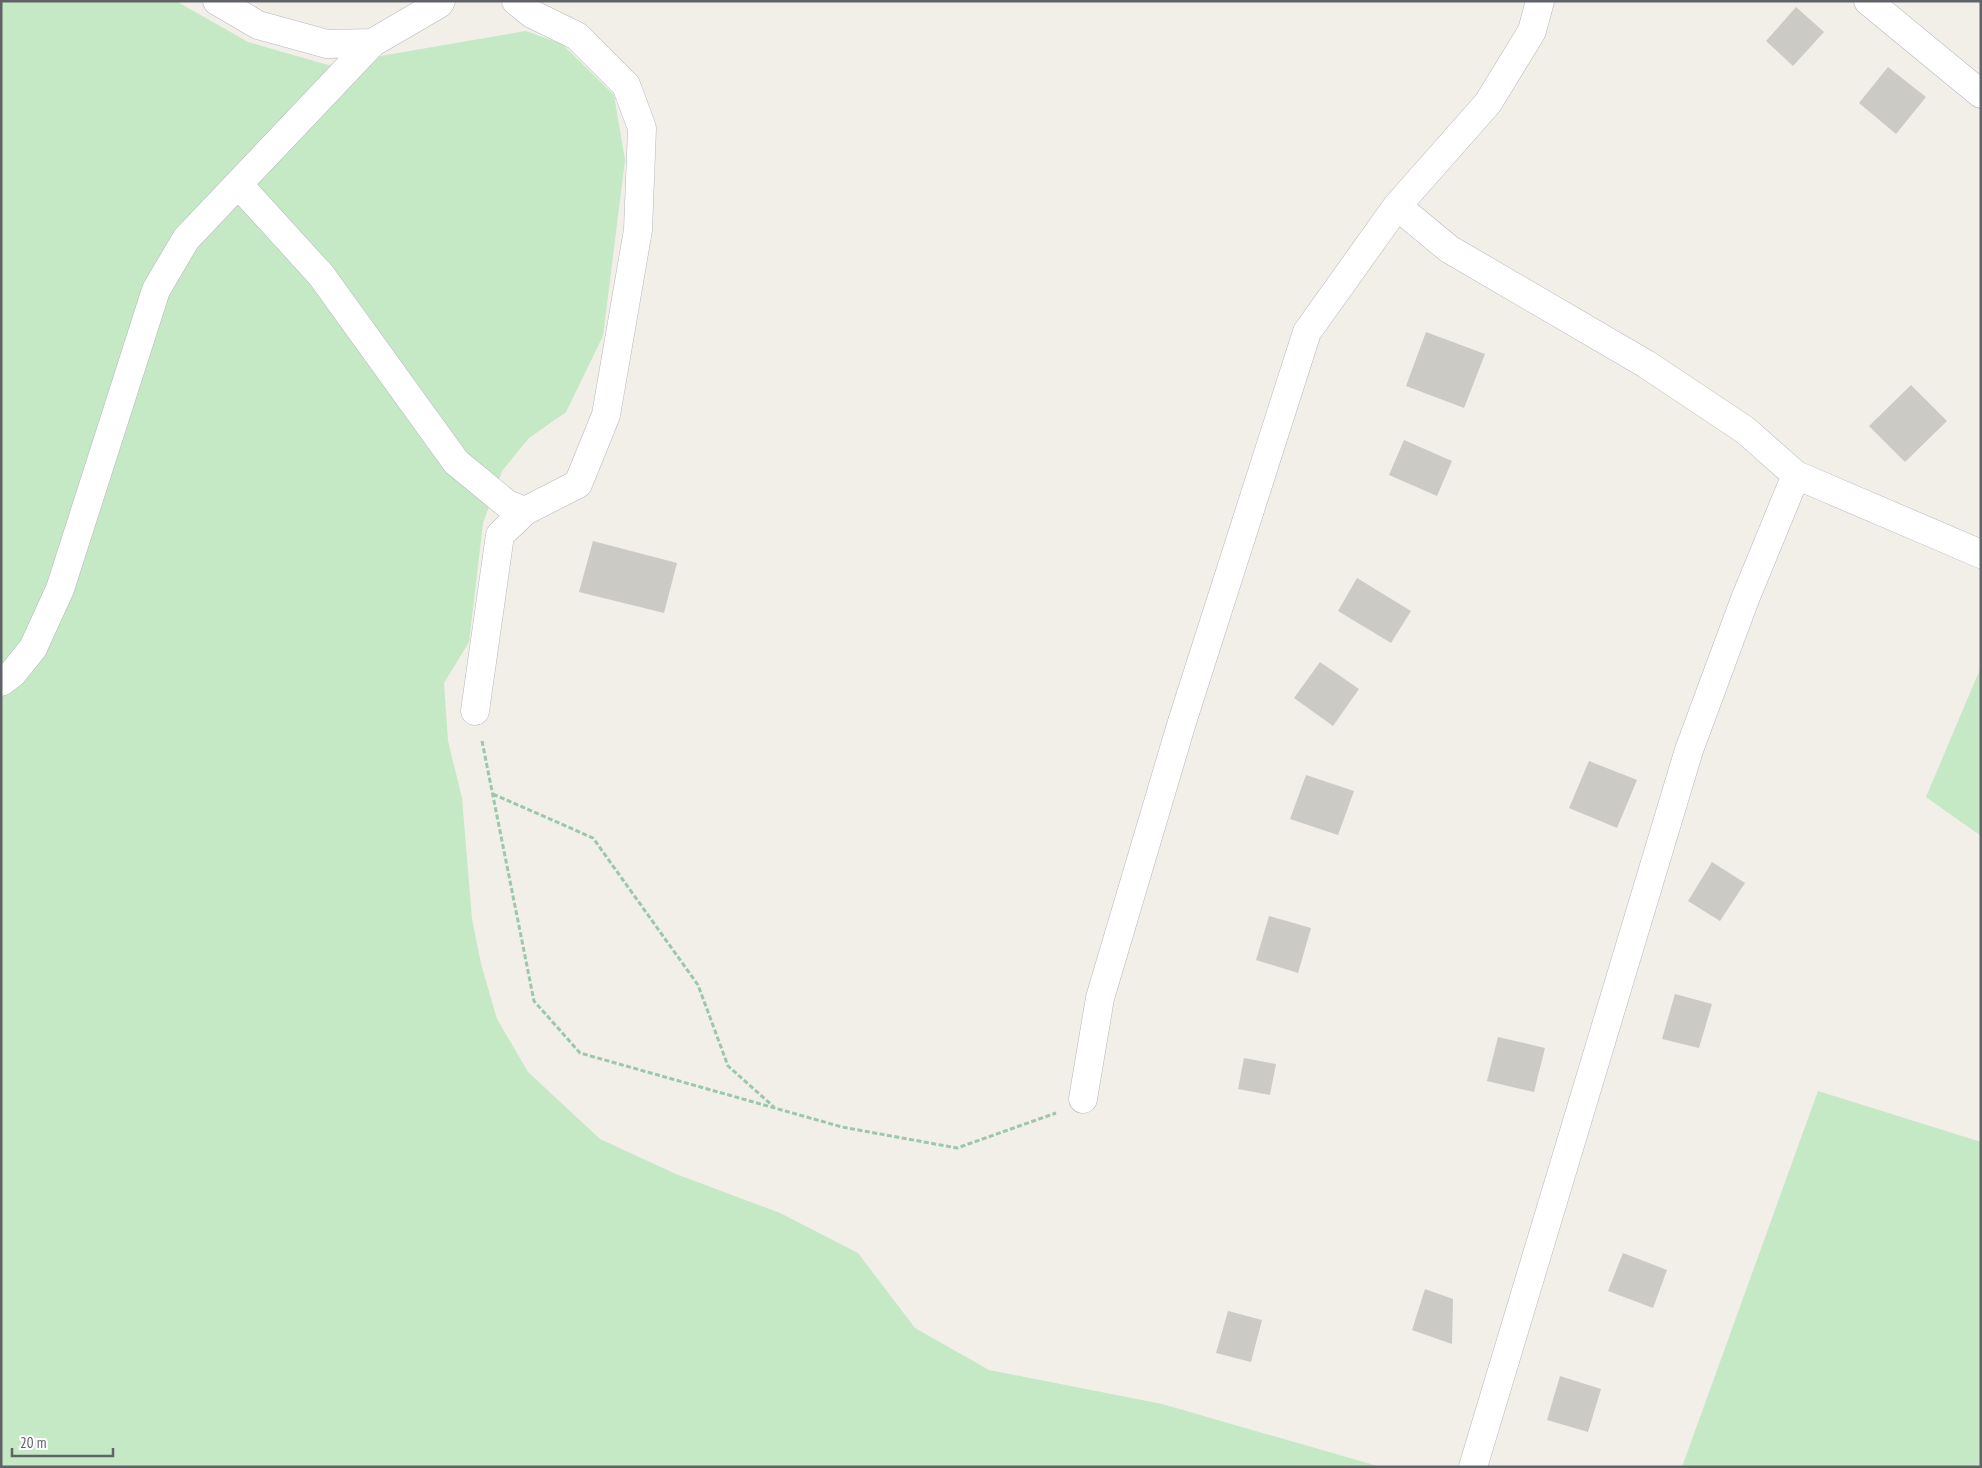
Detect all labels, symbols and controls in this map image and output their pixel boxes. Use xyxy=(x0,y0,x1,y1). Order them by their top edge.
scale bar xyxy=(12,1426,114,1458)
text: 20 m xyxy=(20,1433,46,1452)

